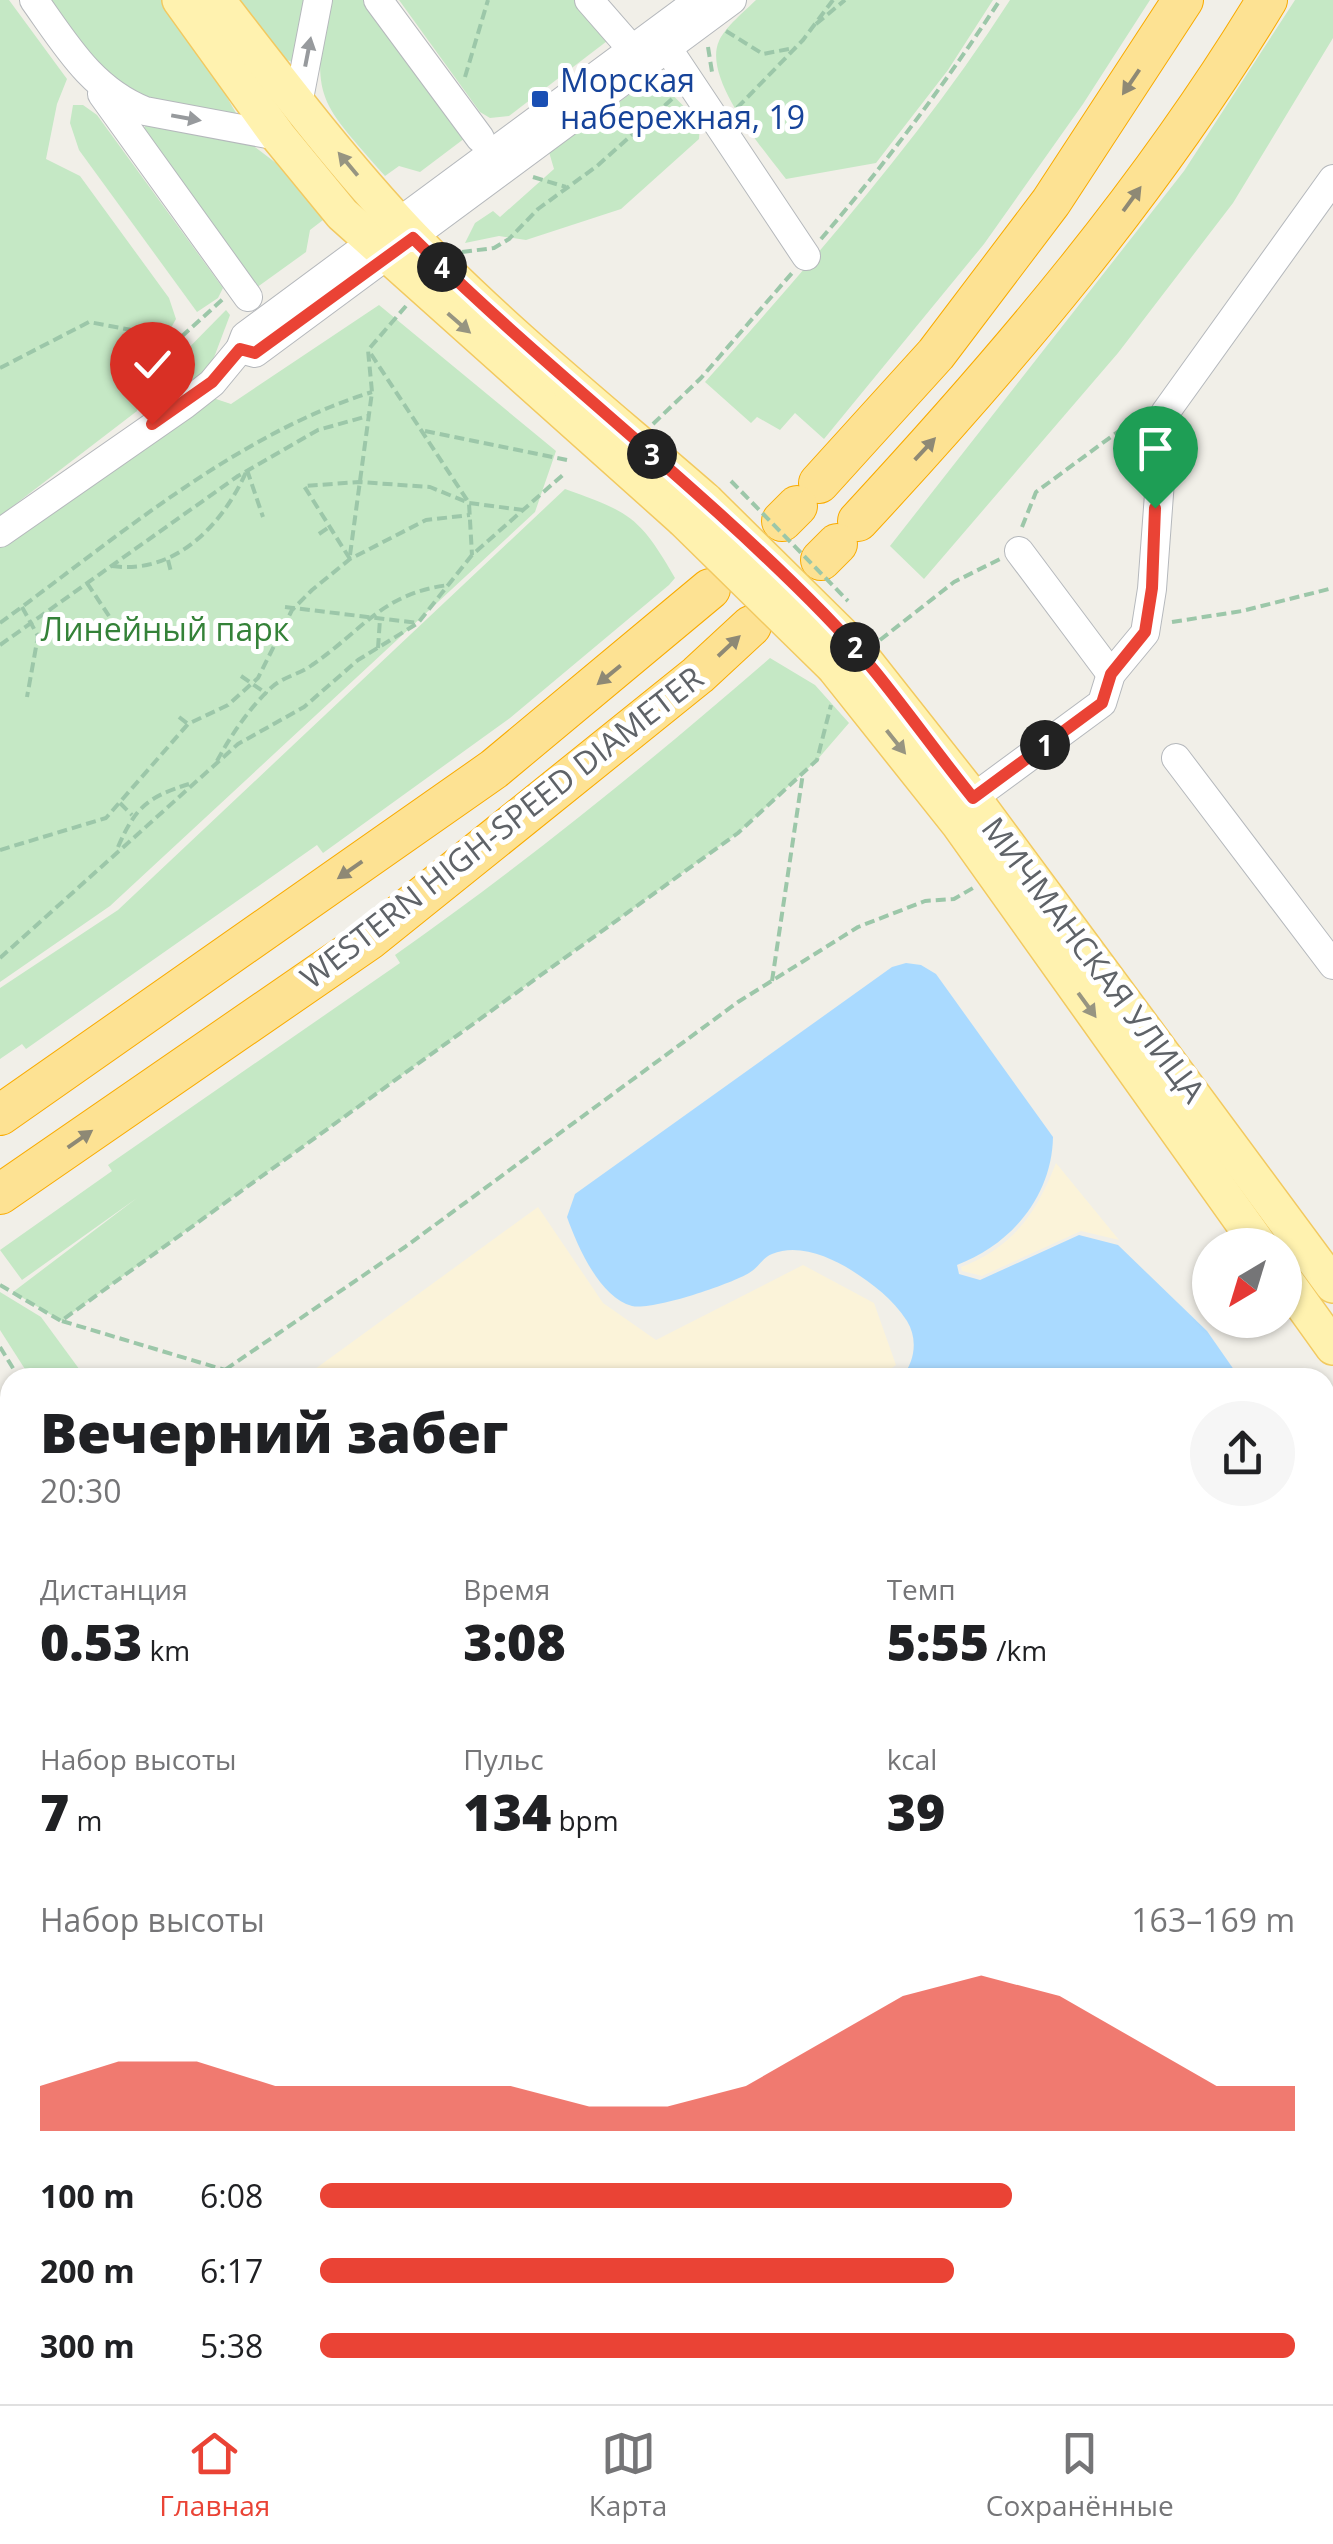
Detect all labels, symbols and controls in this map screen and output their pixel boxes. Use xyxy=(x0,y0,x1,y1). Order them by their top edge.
one-way arrow xyxy=(301,36,317,67)
place label: Морская набережная, 19 xyxy=(560,58,805,138)
one-way arrow xyxy=(1122,69,1141,96)
marker: Морская набережная, 19 xyxy=(529,88,551,110)
one-way arrow xyxy=(171,111,202,126)
one-way arrow xyxy=(338,152,360,177)
one-way arrow xyxy=(1122,186,1141,213)
pin: 4 xyxy=(417,242,467,292)
text: 4 xyxy=(434,248,450,286)
one-way arrow xyxy=(447,311,472,333)
pin xyxy=(110,322,195,425)
icon: check xyxy=(125,337,180,392)
pin xyxy=(1113,406,1198,509)
icon: arrive xyxy=(1128,421,1183,476)
pin: 3 xyxy=(627,429,677,479)
text: 3 xyxy=(644,435,660,473)
one-way arrow xyxy=(913,437,935,462)
park label: Линейный парк xyxy=(41,607,290,650)
pin: 2 xyxy=(830,622,880,672)
text: 2 xyxy=(847,628,863,666)
one-way arrow xyxy=(716,635,740,658)
street label: WESTERN HIGH-SPEED DIAMETER xyxy=(291,656,712,998)
one-way arrow xyxy=(596,664,621,685)
pin: 1 xyxy=(1020,720,1070,770)
text: 1 xyxy=(1037,726,1053,764)
one-way arrow xyxy=(885,729,906,755)
street label: МИЧМАНСКАЯ УЛИЦА xyxy=(973,808,1216,1111)
one-way arrow xyxy=(336,860,363,879)
one-way arrow xyxy=(1077,991,1097,1018)
one-way arrow xyxy=(67,1130,94,1149)
north arrow xyxy=(1192,1228,1302,1338)
map controls xyxy=(1192,1228,1302,1338)
text: Вечерний забег xyxy=(40,1394,509,1469)
button: share xyxy=(1190,1401,1295,1506)
text: 20:30 xyxy=(40,1469,122,1512)
text: Дистанция xyxy=(40,1570,188,1608)
text: Время xyxy=(463,1570,550,1608)
text: Темп xyxy=(887,1570,956,1608)
text: 0.53 xyxy=(40,1608,142,1676)
text: 3:08 xyxy=(463,1608,566,1676)
text: 5:55 xyxy=(887,1608,989,1676)
text: km xyxy=(142,1631,190,1669)
text: /km xyxy=(989,1631,1047,1669)
text: Набор высоты xyxy=(40,1740,237,1778)
text: Пульс xyxy=(463,1740,544,1778)
text: kcal xyxy=(887,1740,937,1778)
text: 7 xyxy=(40,1778,69,1846)
text: 134 xyxy=(463,1778,551,1846)
text: 39 xyxy=(887,1778,945,1846)
text: m xyxy=(69,1801,103,1839)
text: bpm xyxy=(551,1801,619,1839)
text: Набор высоты xyxy=(40,1898,265,1941)
text: 163–169 m xyxy=(1131,1898,1295,1941)
text: 100 m xyxy=(40,2174,135,2217)
text: 6:08 xyxy=(200,2174,263,2217)
text: 200 m xyxy=(40,2249,135,2292)
text: 6:17 xyxy=(200,2249,263,2292)
text: 300 m xyxy=(40,2324,135,2367)
text: 5:38 xyxy=(200,2324,263,2367)
tab: Главная xyxy=(159,2426,270,2524)
tab: Карта xyxy=(589,2426,667,2524)
tab: Сохранённые xyxy=(986,2426,1174,2524)

